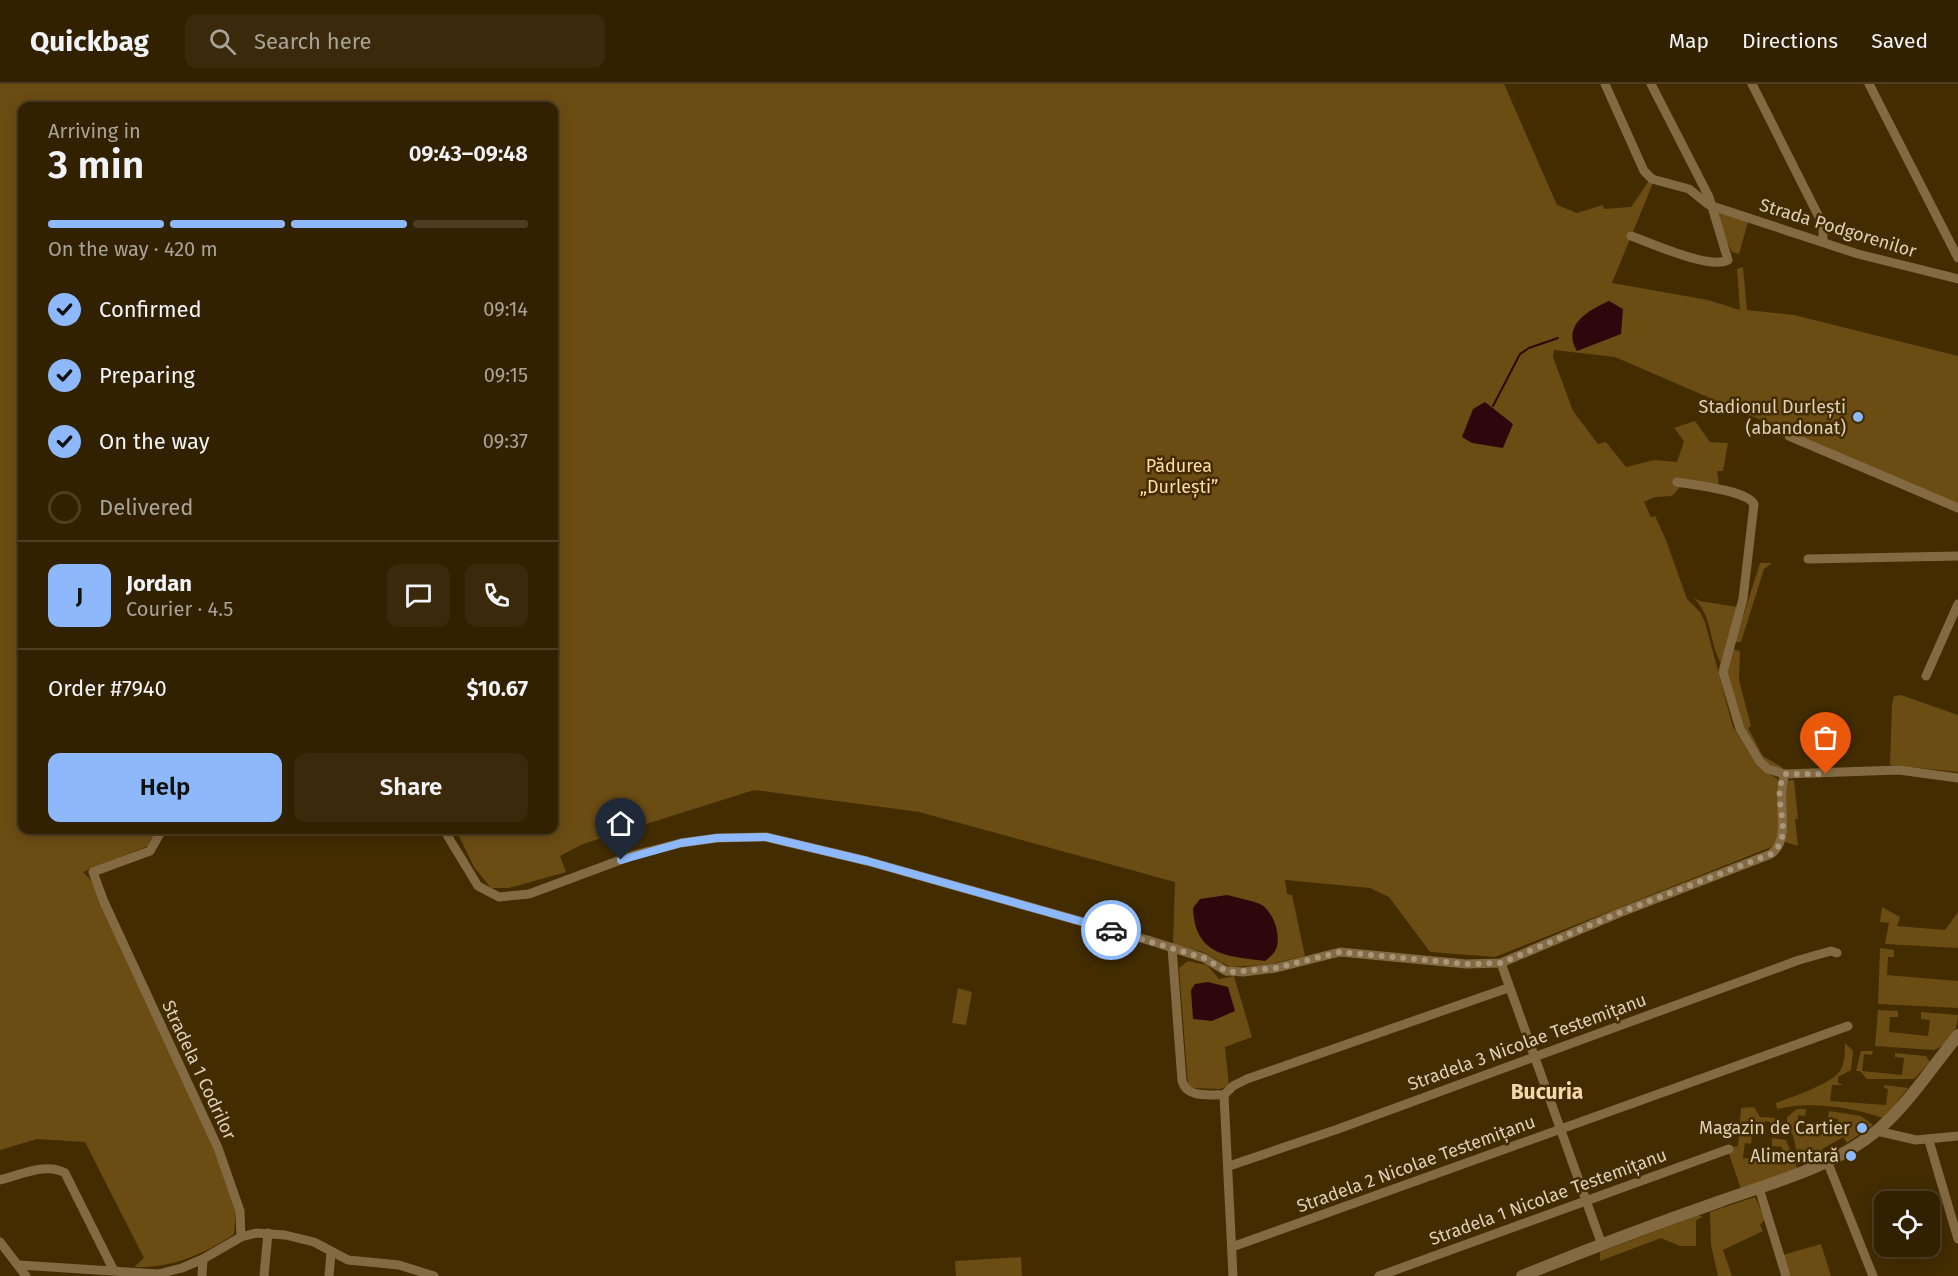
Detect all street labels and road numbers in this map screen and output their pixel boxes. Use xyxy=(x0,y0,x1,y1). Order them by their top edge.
street label: Strada Podgorenilor xyxy=(1757,194,1919,262)
street label: Stradela 3 Nicolae Testemițanu xyxy=(1405,988,1650,1096)
street label: Stradela 1 Codrilor xyxy=(157,997,241,1143)
street label: Stradela 2 Nicolae Testemițanu xyxy=(1294,1111,1539,1218)
street label: Stradela 1 Nicolae Testemițanu xyxy=(1426,1144,1670,1251)

